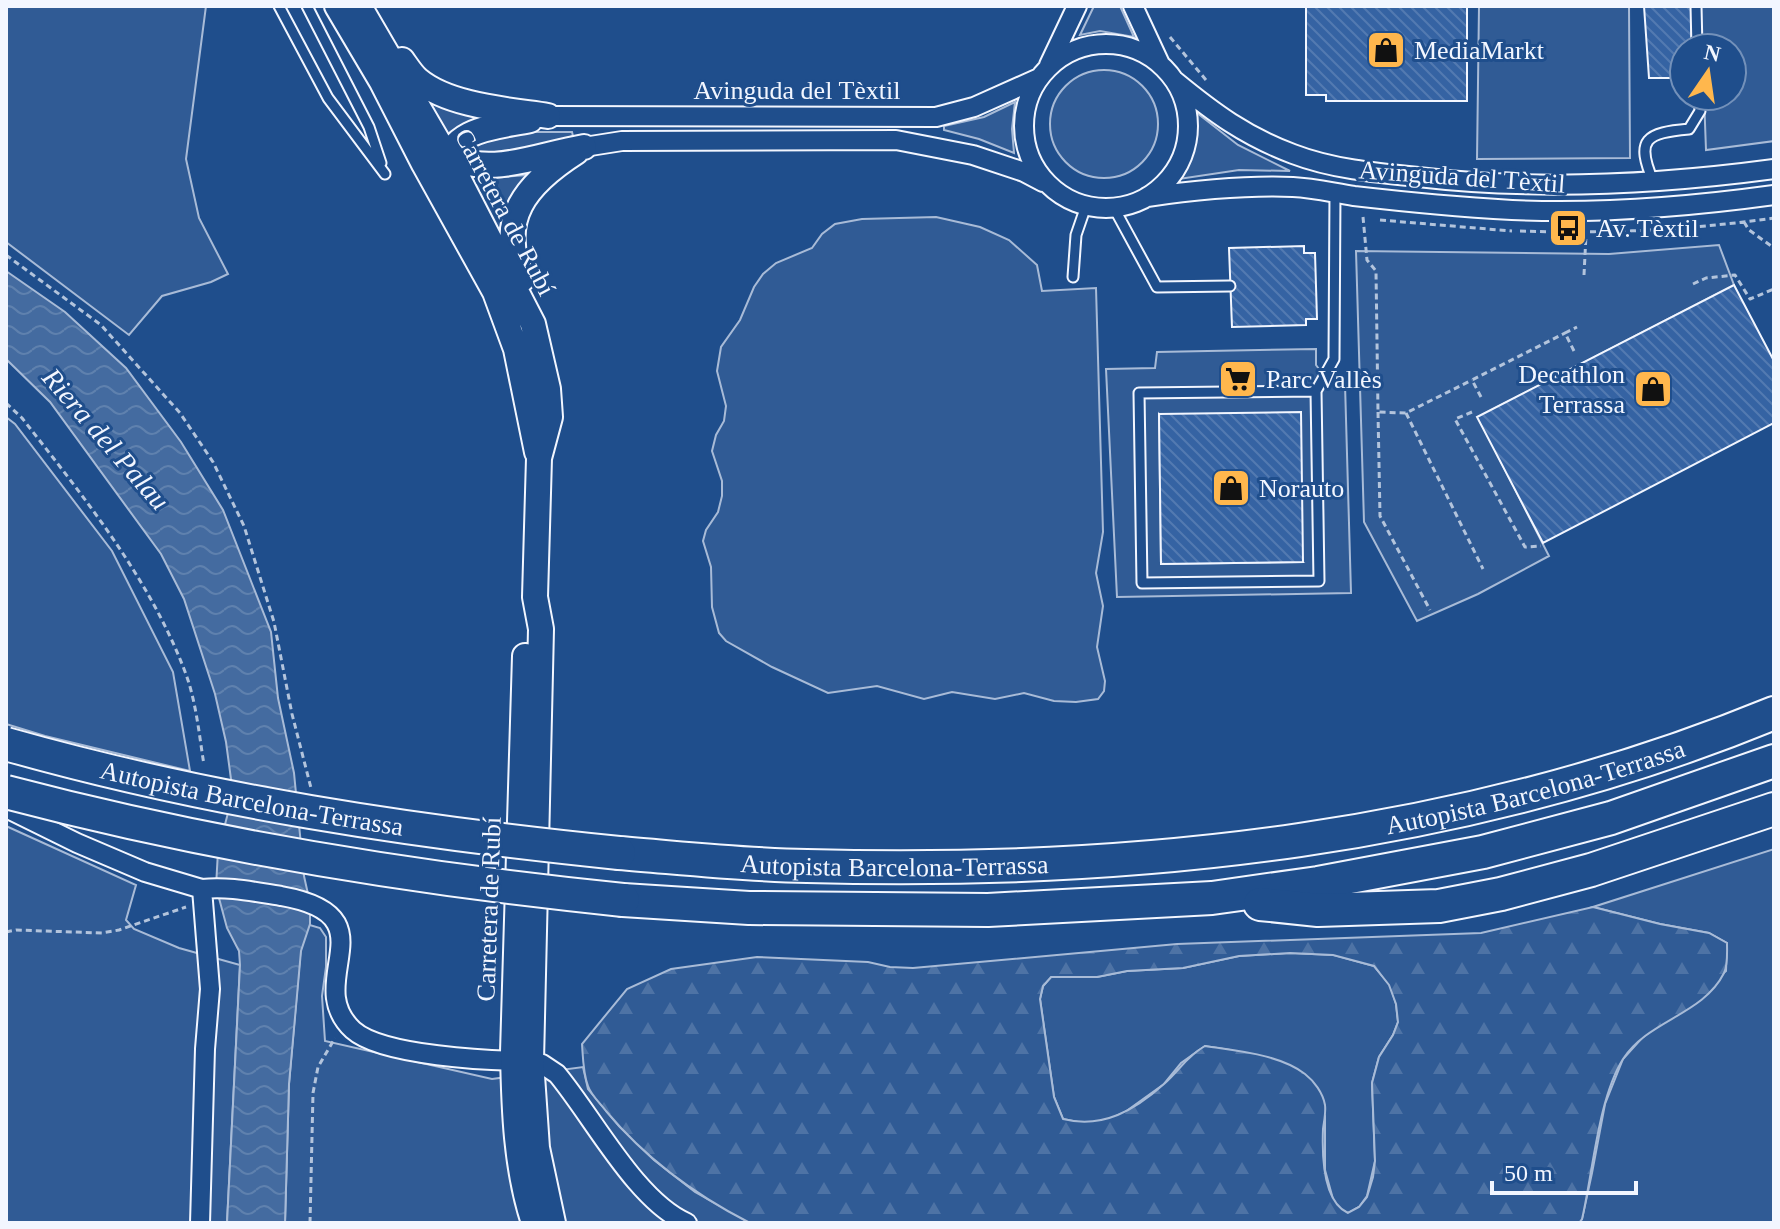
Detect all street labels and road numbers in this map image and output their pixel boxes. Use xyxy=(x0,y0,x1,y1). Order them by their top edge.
street label: Avinguda del Tèxtil xyxy=(694,76,901,105)
street label: Carretera de Rubí xyxy=(449,124,561,300)
street label: Avinguda del Tèxtil xyxy=(1358,155,1566,199)
street label: Autopista Barcelona-Terrassa xyxy=(1383,733,1689,840)
street label: Autopista Barcelona-Terrassa xyxy=(97,755,406,841)
street label: Carretera de Rubí xyxy=(471,816,507,1002)
street label: Autopista Barcelona-Terrassa xyxy=(740,849,1050,882)

